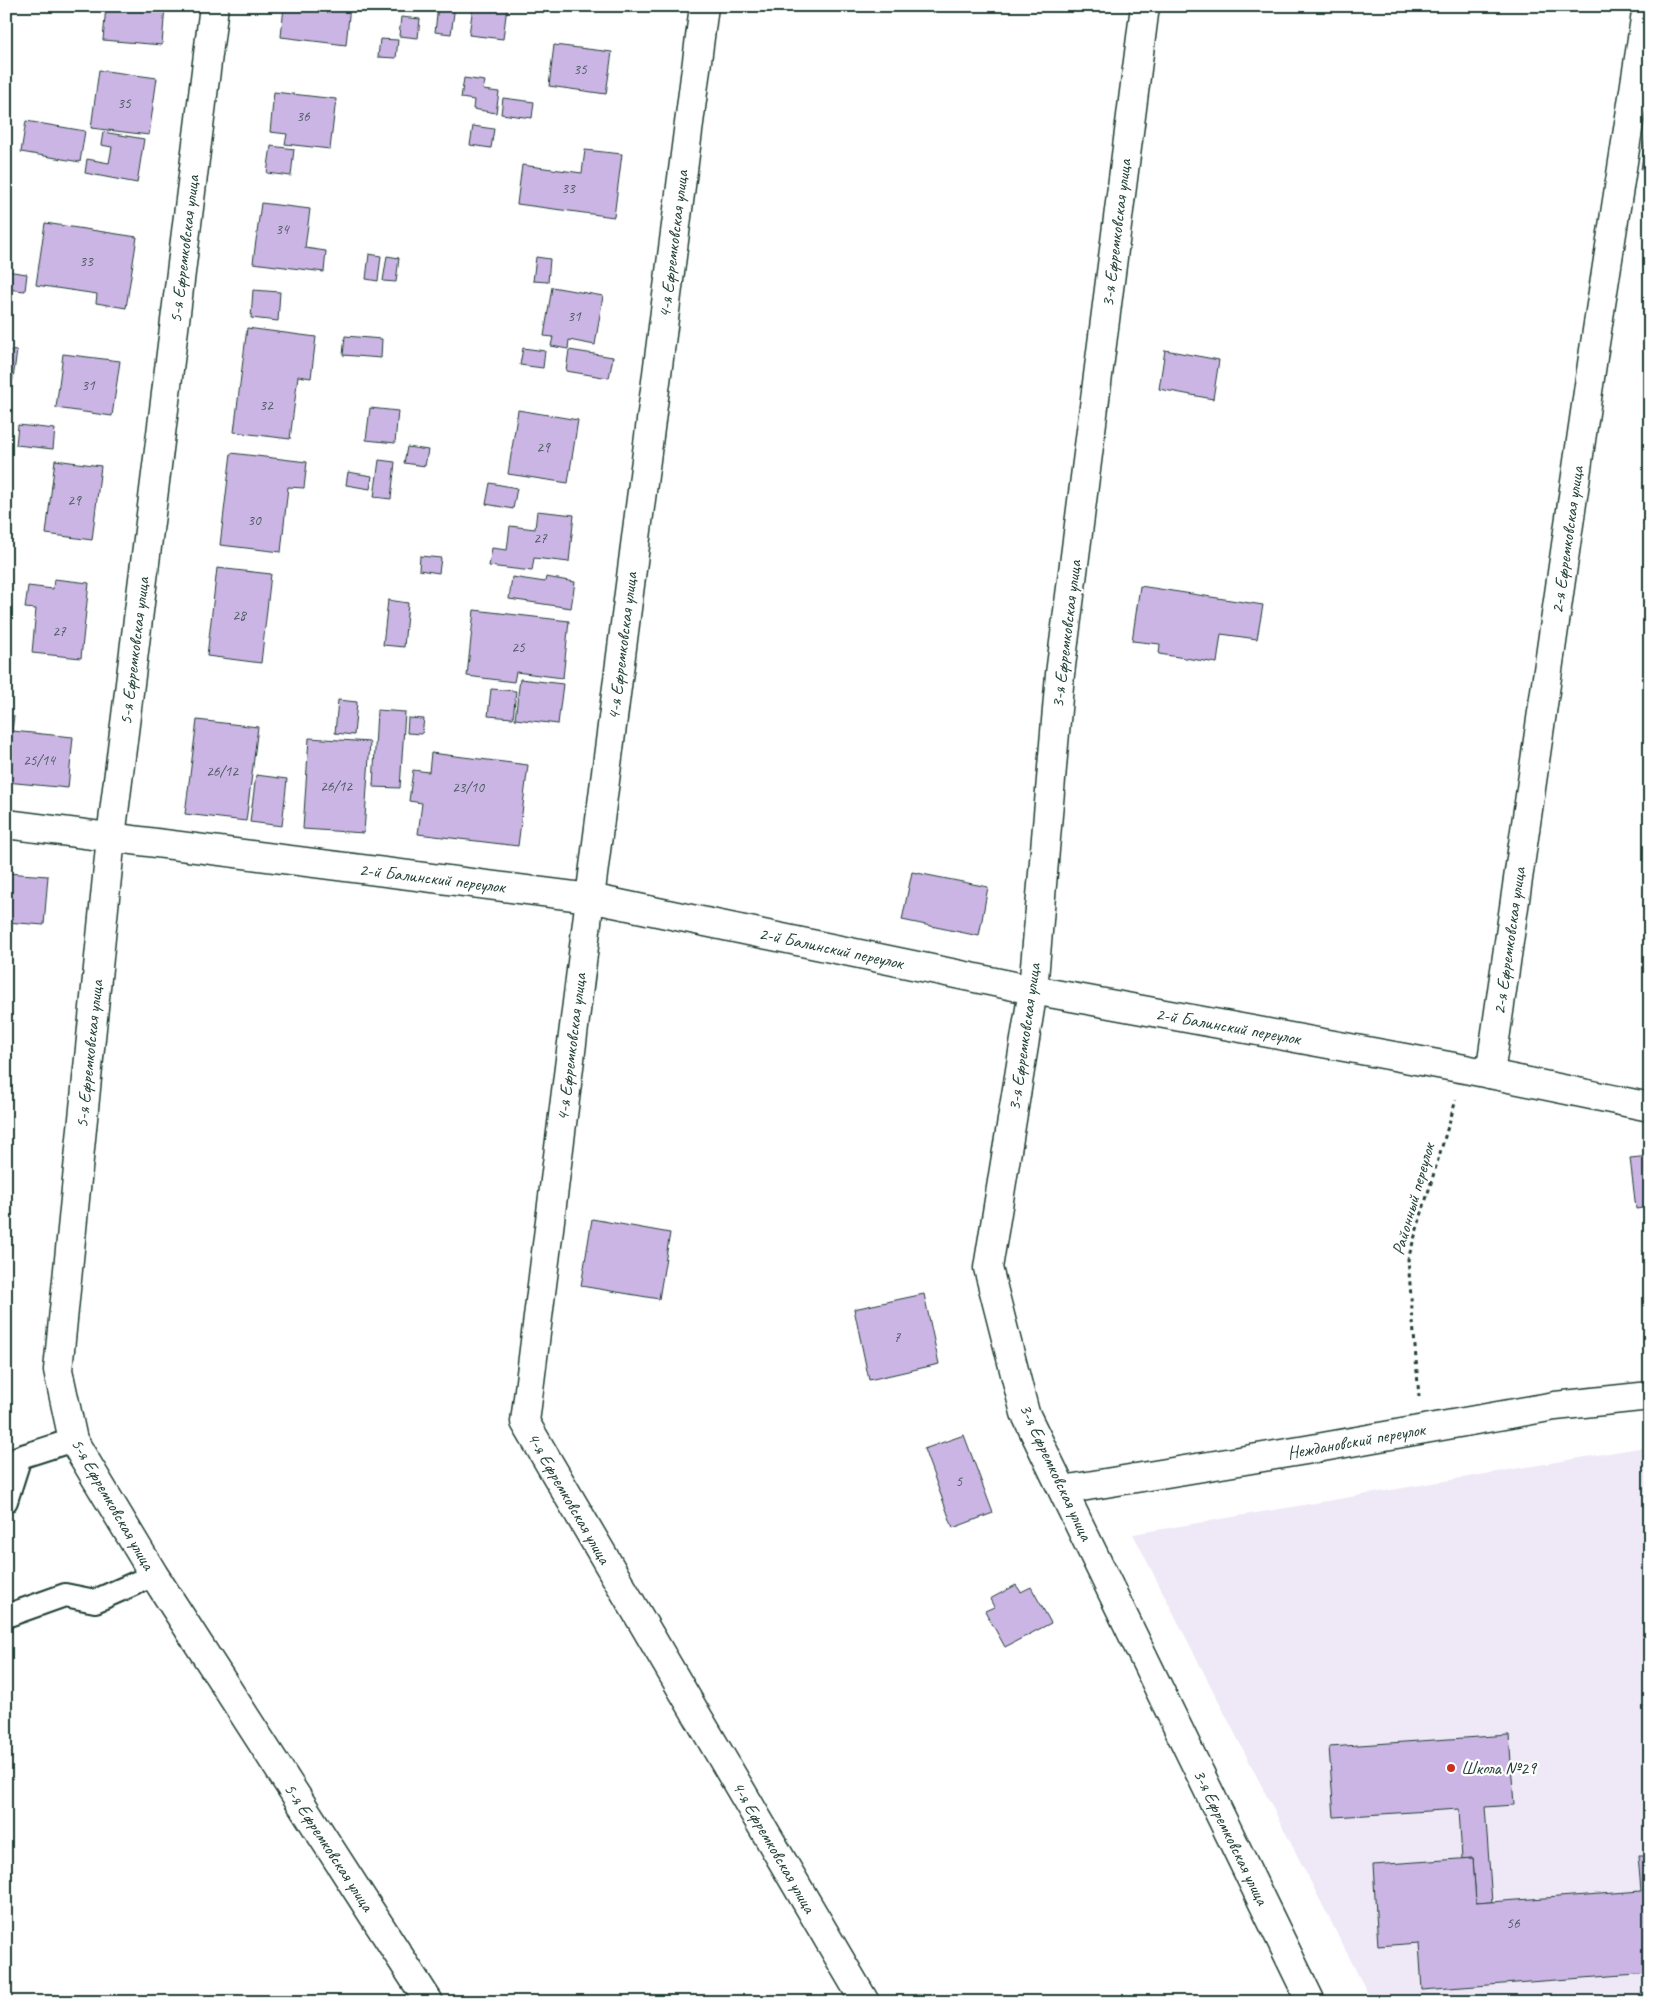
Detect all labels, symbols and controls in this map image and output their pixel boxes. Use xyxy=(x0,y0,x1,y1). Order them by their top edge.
house number: 35 xyxy=(573,60,588,79)
house number: 35 xyxy=(117,94,132,113)
house number: 36 xyxy=(296,107,311,126)
street label: 3-я Ефремковская улица xyxy=(1096,156,1136,308)
street label: 4-я Ефремковская улица xyxy=(653,167,693,319)
street label: 5-я Ефремковская улица xyxy=(164,172,204,324)
house number: 33 xyxy=(561,179,576,198)
house number: 34 xyxy=(275,220,290,239)
house number: 33 xyxy=(79,252,94,271)
house number: 31 xyxy=(567,307,582,326)
house number: 31 xyxy=(81,376,96,395)
house number: 32 xyxy=(259,396,274,415)
house number: 29 xyxy=(536,438,551,457)
street label: 2-я Ефремковская улица xyxy=(1546,463,1588,615)
house number: 29 xyxy=(67,491,82,510)
house number: 30 xyxy=(247,511,262,530)
house number: 27 xyxy=(533,529,548,548)
street label: 3-я Ефремковская улица xyxy=(1046,557,1086,709)
street label: 4-я Ефремковская улица xyxy=(602,569,642,721)
street label: 5-я Ефремковская улица xyxy=(114,574,154,726)
house number: 28 xyxy=(232,606,247,625)
house number: 27 xyxy=(52,622,67,641)
house number: 25 xyxy=(511,638,526,657)
house number: 25/14 xyxy=(23,751,56,770)
house number: 26/12 xyxy=(206,762,239,781)
house number: 26/12 xyxy=(320,777,353,796)
house number: 23/10 xyxy=(452,778,485,797)
street label: 2-й Балинский переулок xyxy=(358,858,508,898)
street label: 2-я Ефремковская улица xyxy=(1488,864,1530,1016)
street label: 2-й Балинский переулок xyxy=(757,922,907,974)
street label: 3-я Ефремковская улица xyxy=(1003,960,1045,1112)
street label: 4-я Ефремковская улица xyxy=(551,970,591,1122)
street label: 5-я Ефремковская улица xyxy=(70,977,108,1129)
street label: 2-й Балинский переулок xyxy=(1154,1002,1304,1050)
street label: Районный переулок xyxy=(1387,1138,1440,1257)
house number: 7 xyxy=(894,1328,902,1347)
street label: 3-я Ефремковская улица xyxy=(1015,1400,1098,1546)
street label: Неждановский переулок xyxy=(1286,1418,1429,1464)
street label: 4-я Ефремковская улица xyxy=(522,1428,617,1569)
street label: 5-я Ефремковская улица xyxy=(66,1434,161,1575)
house number: 5 xyxy=(956,1472,964,1491)
place label: Школа №29 xyxy=(1461,1757,1538,1779)
marker: Школа №29 xyxy=(1445,1762,1457,1774)
street label: 3-я Ефремковская улица xyxy=(1189,1765,1274,1910)
street label: 4-я Ефремковская улица xyxy=(727,1777,822,1918)
street label: 5-я Ефремковская улица xyxy=(279,1779,380,1917)
house number: 56 xyxy=(1506,1914,1521,1933)

